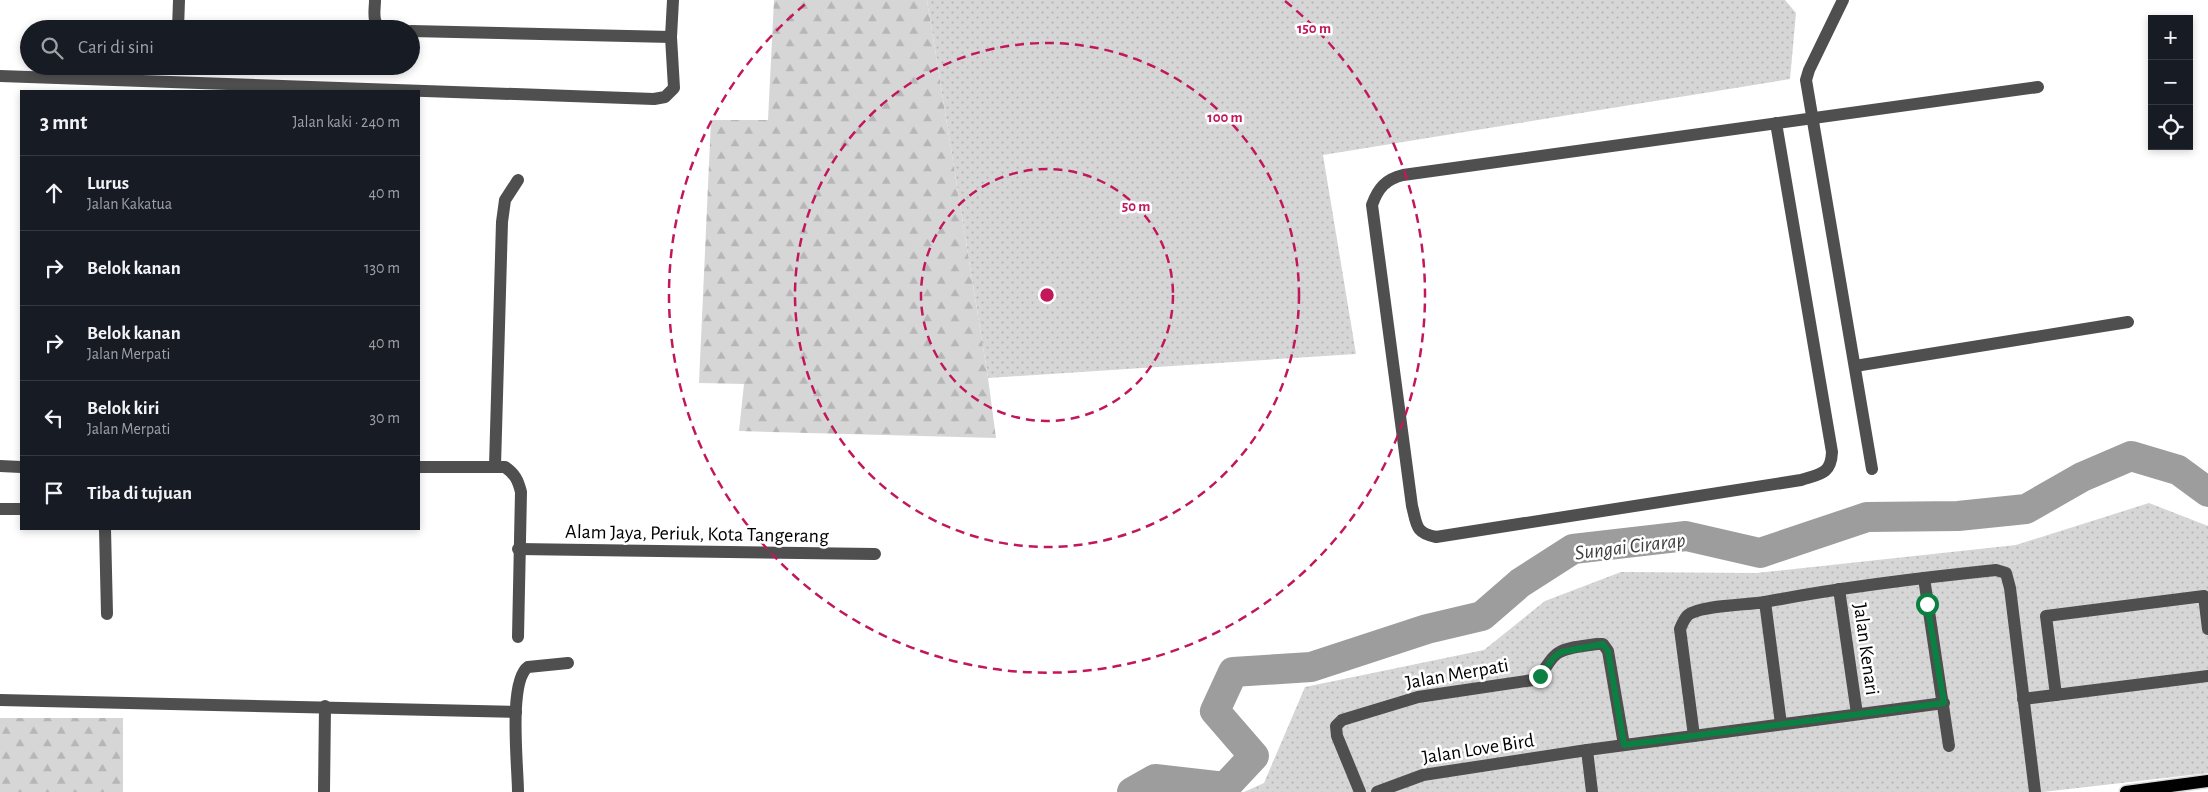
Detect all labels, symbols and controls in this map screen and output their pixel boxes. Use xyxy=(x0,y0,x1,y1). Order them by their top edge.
map controls xyxy=(2148,15,2193,150)
button: + xyxy=(2148,15,2193,60)
search box xyxy=(20,20,420,75)
text: 150 m xyxy=(1297,21,1331,36)
icon: search xyxy=(38,34,66,62)
text: Cari di sini xyxy=(78,38,154,57)
button: − xyxy=(2148,60,2193,105)
button: locate xyxy=(2148,105,2193,150)
text: 100 m xyxy=(1207,110,1243,125)
text: 3 mnt xyxy=(40,112,87,133)
text: Jalan kaki · 240 m xyxy=(293,114,400,130)
text: Lurus xyxy=(87,174,129,193)
icon: ahead xyxy=(40,179,68,207)
text: 40 m xyxy=(368,185,400,201)
text: Jalan Kakatua xyxy=(87,196,172,212)
text: 50 m xyxy=(1122,199,1150,214)
icon: right xyxy=(40,254,68,282)
text: Belok kanan xyxy=(87,259,181,278)
text: 130 m xyxy=(364,260,400,276)
centre of rings xyxy=(1038,286,1056,304)
text: Belok kanan xyxy=(87,324,181,343)
icon: right xyxy=(40,329,68,357)
text: 40 m xyxy=(368,335,400,351)
text: Jalan Merpati xyxy=(87,346,170,362)
text: Belok kiri xyxy=(87,399,159,418)
icon: left xyxy=(40,404,68,432)
text: 30 m xyxy=(370,410,400,426)
text: Jalan Merpati xyxy=(87,421,170,437)
icon: arrive xyxy=(40,479,68,507)
text: Tiba di tujuan xyxy=(87,484,192,503)
street label: Alam Jaya, Periuk, Kota Tangerang xyxy=(565,522,829,546)
water label: Sungai Cirarap xyxy=(1573,529,1687,565)
route start xyxy=(1916,593,1939,616)
street label: Jalan Kenari xyxy=(1850,602,1882,697)
street label: Jalan Merpati xyxy=(1404,655,1510,693)
route end xyxy=(1529,665,1552,688)
street label: Jalan Love Bird xyxy=(1421,730,1536,768)

